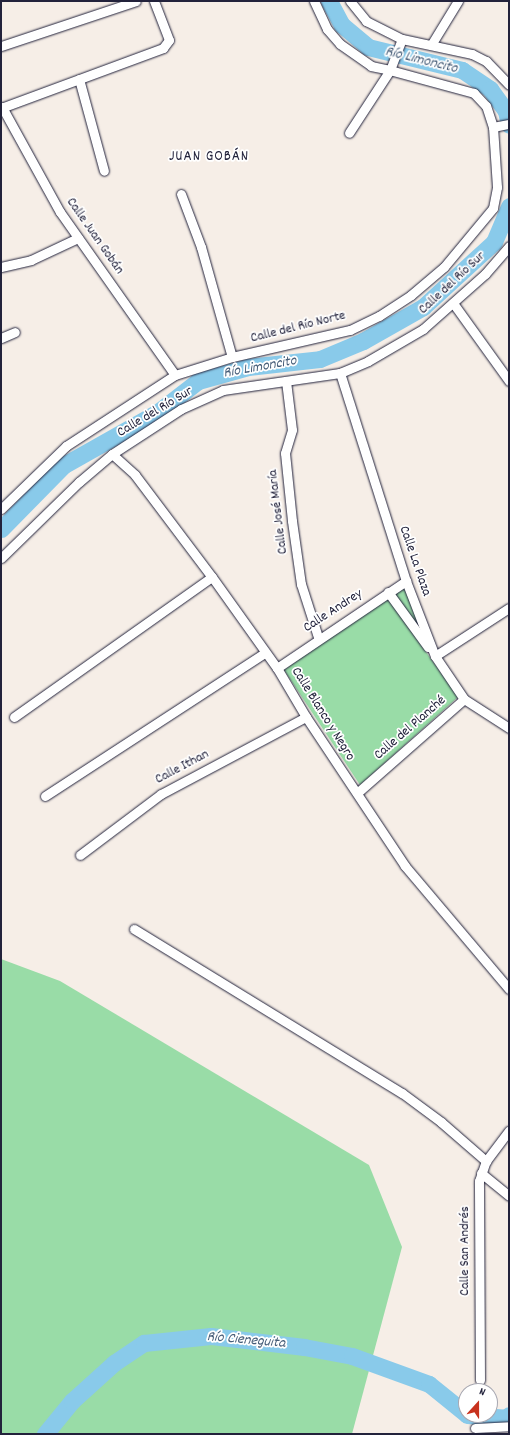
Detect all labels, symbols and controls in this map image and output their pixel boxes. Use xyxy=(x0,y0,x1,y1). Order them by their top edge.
water label: Río Limoncito xyxy=(383,43,459,79)
district label: JUAN GOBÁN xyxy=(169,149,249,167)
street label: Calle Juan Gobán xyxy=(62,194,128,278)
street label: Calle del Río Sur xyxy=(415,248,489,318)
street label: Calle del Río Norte xyxy=(249,307,347,347)
water label: Río Limoncito xyxy=(222,353,298,383)
street label: Calle del Río Sur xyxy=(114,383,196,441)
street label: Calle José María xyxy=(264,469,292,555)
street label: Calle La Plaza xyxy=(395,524,435,598)
street label: Calle Andrey xyxy=(300,586,366,636)
street label: Calle Blanco y Negro xyxy=(288,664,358,764)
street label: Calle del Planché xyxy=(371,692,449,764)
street label: Calle Ithan xyxy=(152,746,212,788)
street label: Calle San Andrés xyxy=(457,1206,473,1296)
water label: Río Cieneguita xyxy=(206,1329,286,1353)
north arrow xyxy=(458,1383,498,1423)
text: N xyxy=(477,1384,487,1401)

